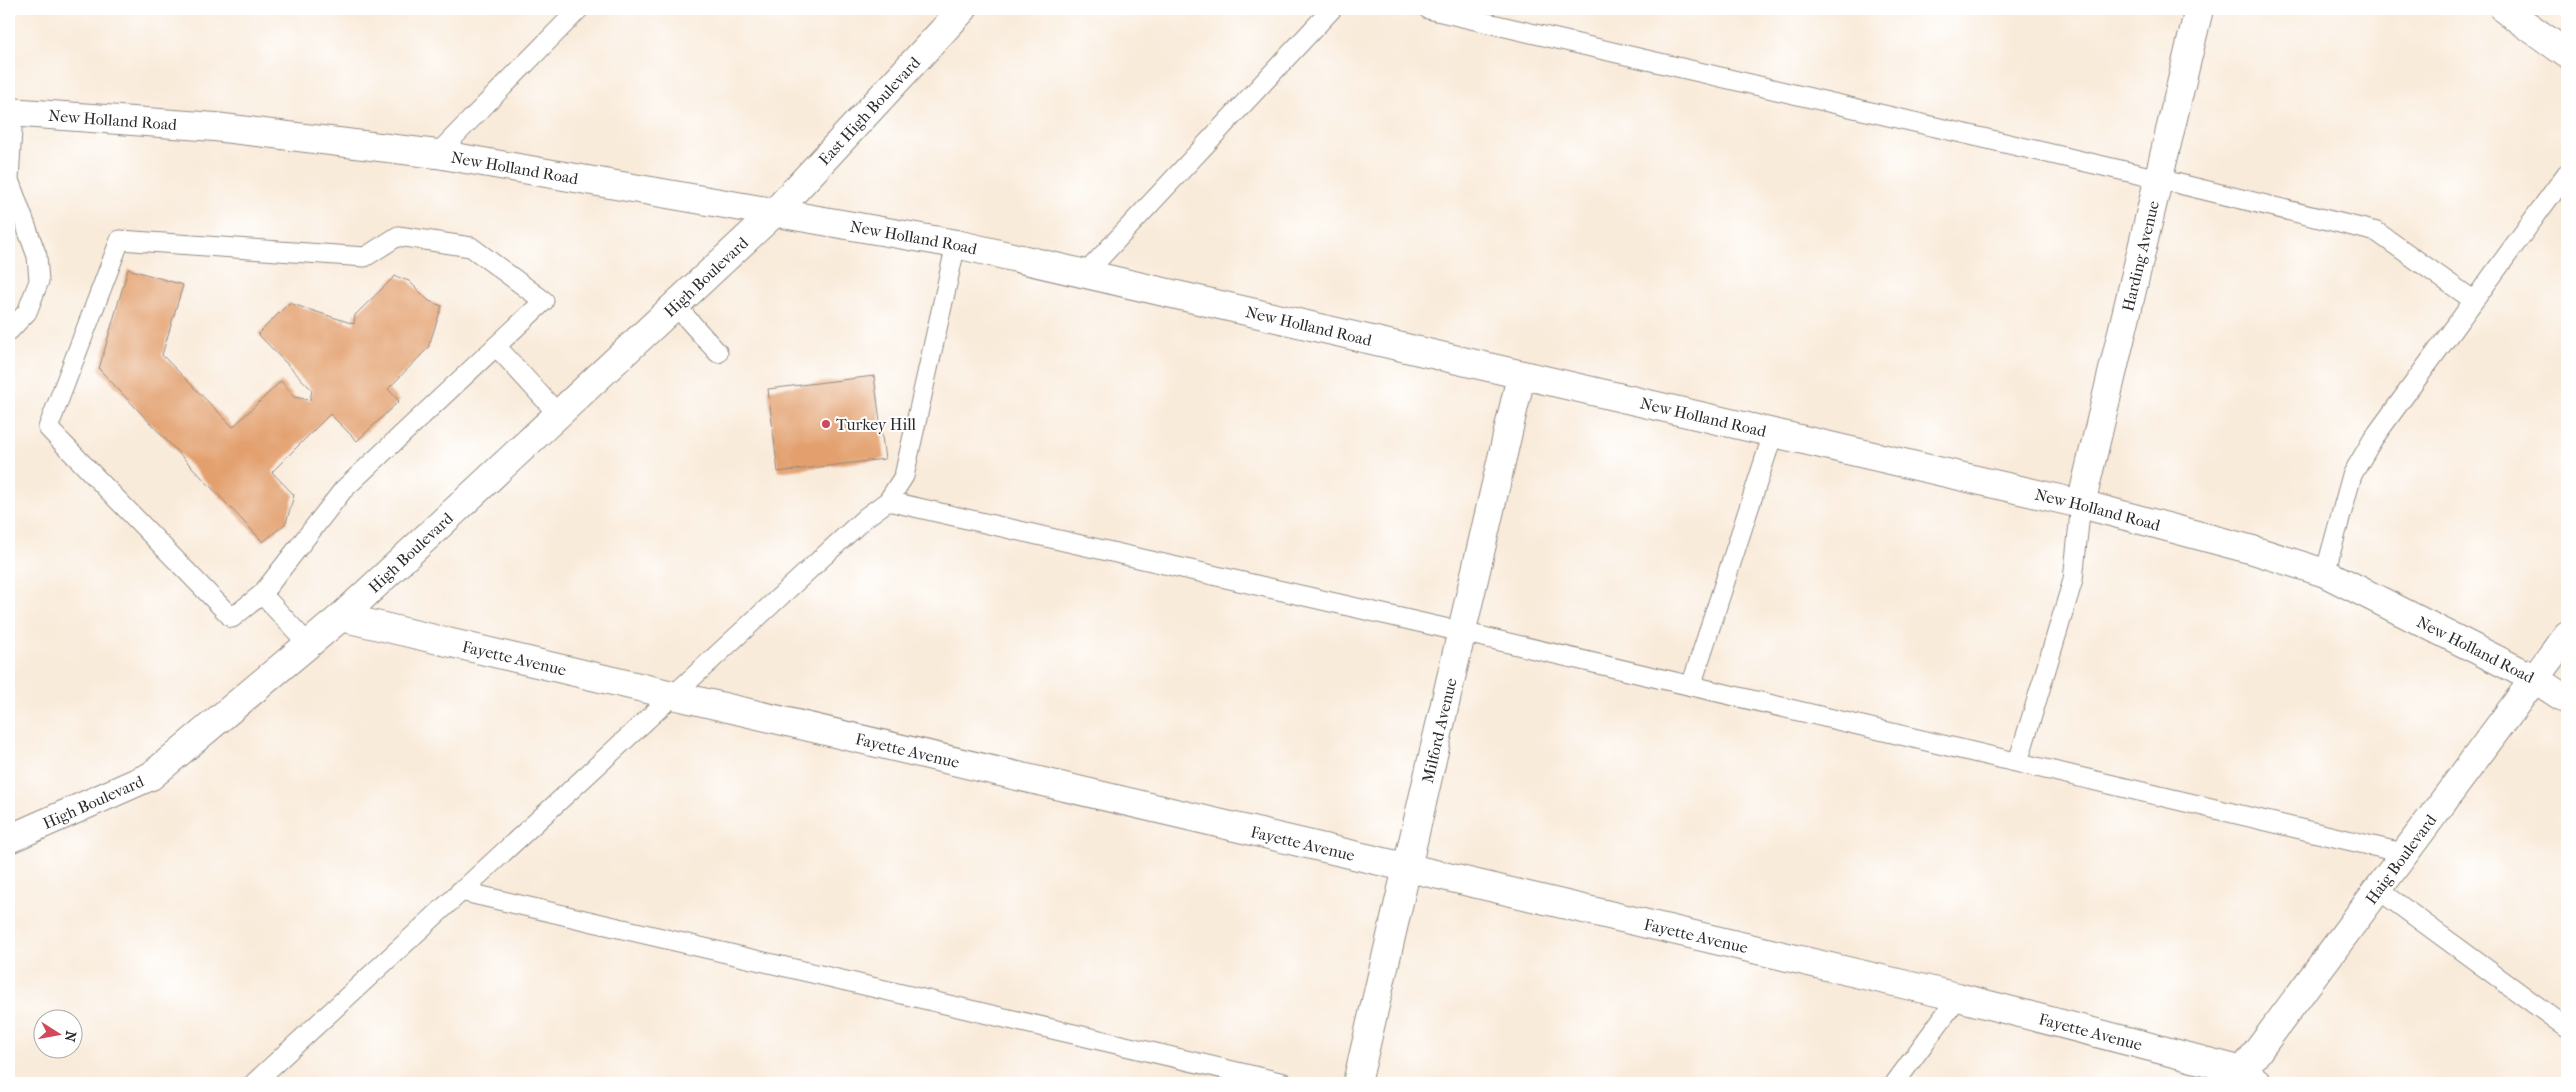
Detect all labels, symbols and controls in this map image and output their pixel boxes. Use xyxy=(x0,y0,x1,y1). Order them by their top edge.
street label: East High Boulevard xyxy=(815,53,924,169)
street label: New Holland Road xyxy=(48,106,178,134)
street label: New Holland Road xyxy=(450,148,580,188)
street label: Harding Avenue xyxy=(2118,199,2163,313)
street label: New Holland Road xyxy=(849,217,979,259)
street label: High Boulevard xyxy=(660,233,752,321)
street label: New Holland Road xyxy=(1244,302,1374,350)
street label: New Holland Road xyxy=(1638,393,1768,441)
place label: Turkey Hill xyxy=(836,415,917,434)
marker: Turkey Hill xyxy=(820,418,832,430)
street label: New Holland Road xyxy=(2033,485,2163,535)
street label: High Boulevard xyxy=(365,509,457,597)
street label: New Holland Road xyxy=(2414,612,2537,687)
street label: Fayette Avenue xyxy=(460,637,568,680)
street label: Milford Avenue xyxy=(1418,676,1461,785)
street label: Fayette Avenue xyxy=(854,729,961,772)
street label: High Boulevard xyxy=(40,771,147,833)
street label: Haig Boulevard xyxy=(2361,811,2440,908)
street label: Fayette Avenue xyxy=(1249,822,1357,865)
street label: Fayette Avenue xyxy=(1642,915,1750,957)
street label: Fayette Avenue xyxy=(2037,1009,2144,1054)
north arrow xyxy=(32,1010,82,1060)
text: N xyxy=(61,1030,80,1044)

